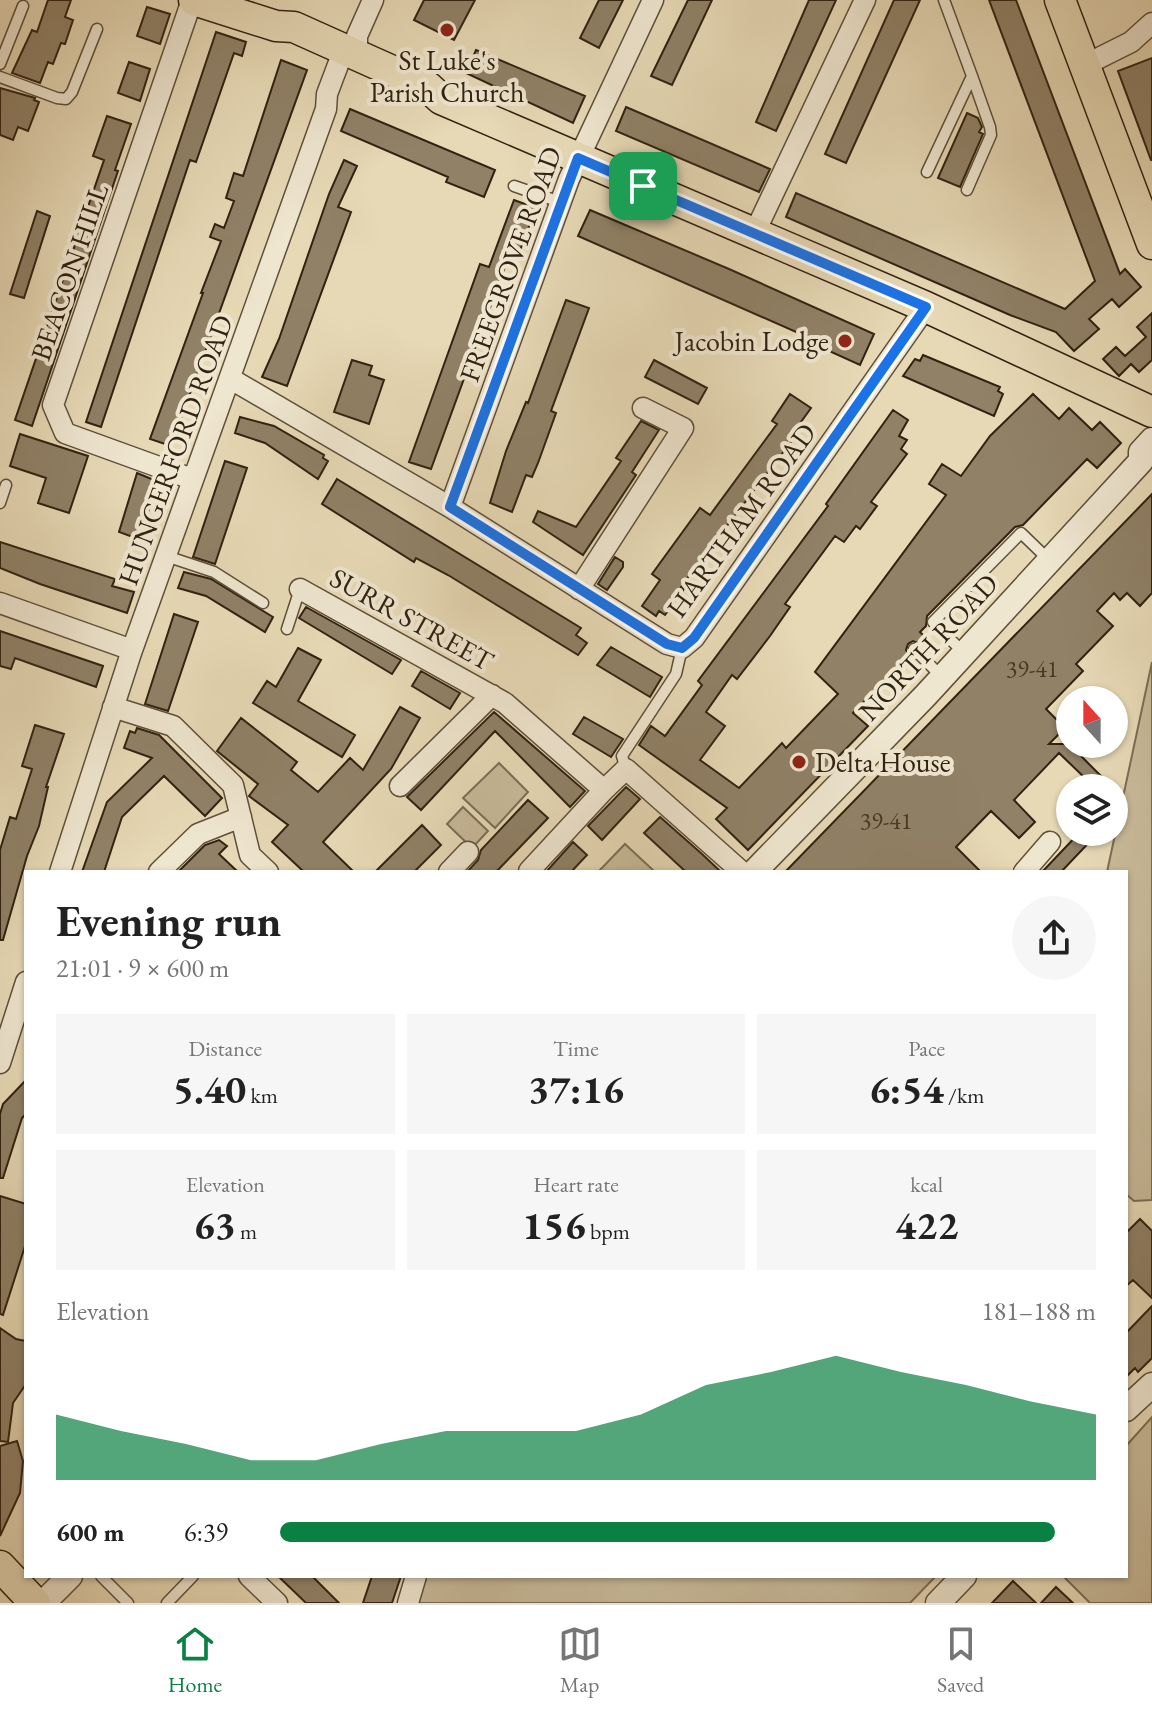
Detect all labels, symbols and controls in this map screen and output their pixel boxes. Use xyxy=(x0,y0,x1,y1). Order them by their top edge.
marker: St Luke's Parish Church xyxy=(438,21,456,39)
place label: St Luke's Parish Church xyxy=(370,42,524,110)
street label: FREEGROVE ROAD xyxy=(451,141,569,387)
pin xyxy=(609,152,677,220)
icon: arrive xyxy=(621,164,665,208)
street label: BEACON HILL xyxy=(22,178,116,365)
street label: HUNGERFORD ROAD xyxy=(109,310,241,590)
place label: Jacobin Lodge xyxy=(672,323,829,359)
marker: Jacobin Lodge xyxy=(836,332,854,350)
street label: HARTHAM ROAD xyxy=(658,416,824,624)
street label: SURR STREET xyxy=(324,559,500,679)
street label: NORTH ROAD xyxy=(850,566,1006,728)
house number: 39-41 xyxy=(1006,653,1058,684)
north arrow xyxy=(1056,686,1128,758)
map controls xyxy=(1056,686,1128,846)
place label: Delta House xyxy=(815,744,951,780)
marker: Delta House xyxy=(790,753,808,771)
button: layers xyxy=(1056,774,1128,846)
house number: 39-41 xyxy=(860,805,912,836)
text: Evening run xyxy=(56,892,281,949)
button: share xyxy=(1012,896,1096,980)
text: 21:01 · 9 × 600 m xyxy=(56,951,229,985)
text: Distance xyxy=(189,1034,262,1063)
text: Time xyxy=(553,1034,599,1063)
text: Pace xyxy=(908,1034,945,1063)
text: 5.40 xyxy=(173,1063,246,1115)
text: 37:16 xyxy=(528,1063,624,1115)
text: 6:54 xyxy=(869,1063,944,1115)
text: km xyxy=(246,1081,278,1110)
text: /km xyxy=(944,1081,984,1110)
text: Elevation xyxy=(186,1170,265,1199)
text: Heart rate xyxy=(533,1170,619,1199)
text: kcal xyxy=(910,1170,943,1199)
text: 63 xyxy=(193,1199,236,1251)
text: 156 xyxy=(522,1199,586,1251)
text: 422 xyxy=(895,1199,958,1251)
text: m xyxy=(236,1217,257,1246)
text: bpm xyxy=(586,1217,630,1246)
text: Elevation xyxy=(56,1294,150,1328)
text: 181–188 m xyxy=(981,1294,1096,1328)
text: 600 m xyxy=(56,1515,124,1549)
text: 6:39 xyxy=(184,1515,228,1549)
tab: Home xyxy=(168,1622,222,1699)
tab: Map xyxy=(558,1622,602,1699)
tab: Saved xyxy=(937,1622,984,1699)

